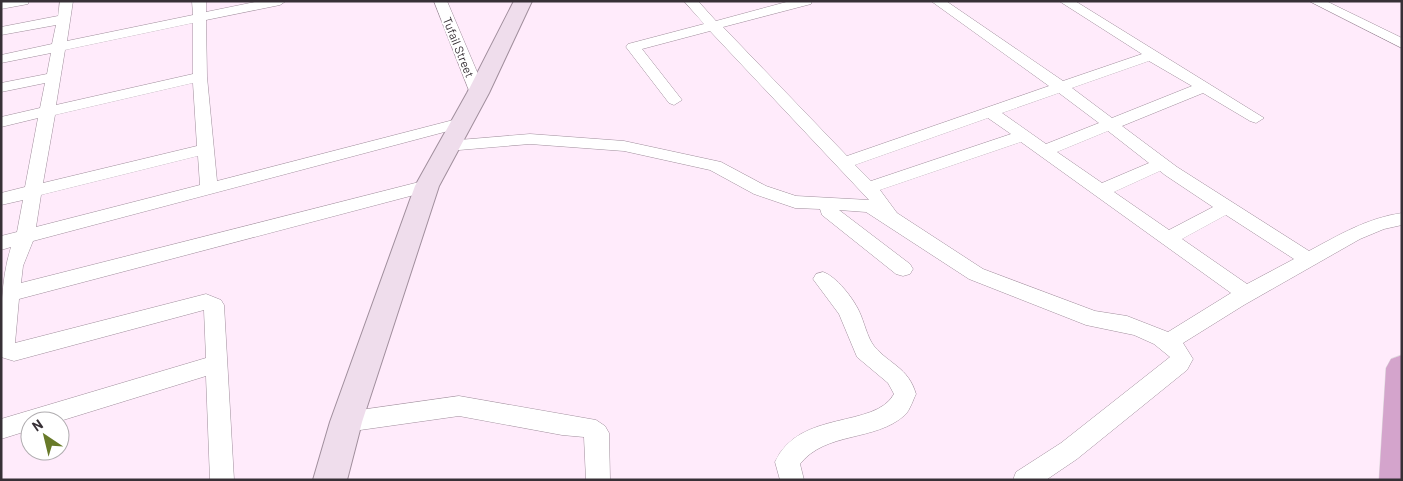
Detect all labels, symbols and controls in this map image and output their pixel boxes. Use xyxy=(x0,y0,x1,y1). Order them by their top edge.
street label: Tufail Street xyxy=(441,15,477,79)
north arrow xyxy=(20,411,70,461)
text: N xyxy=(29,415,46,435)

